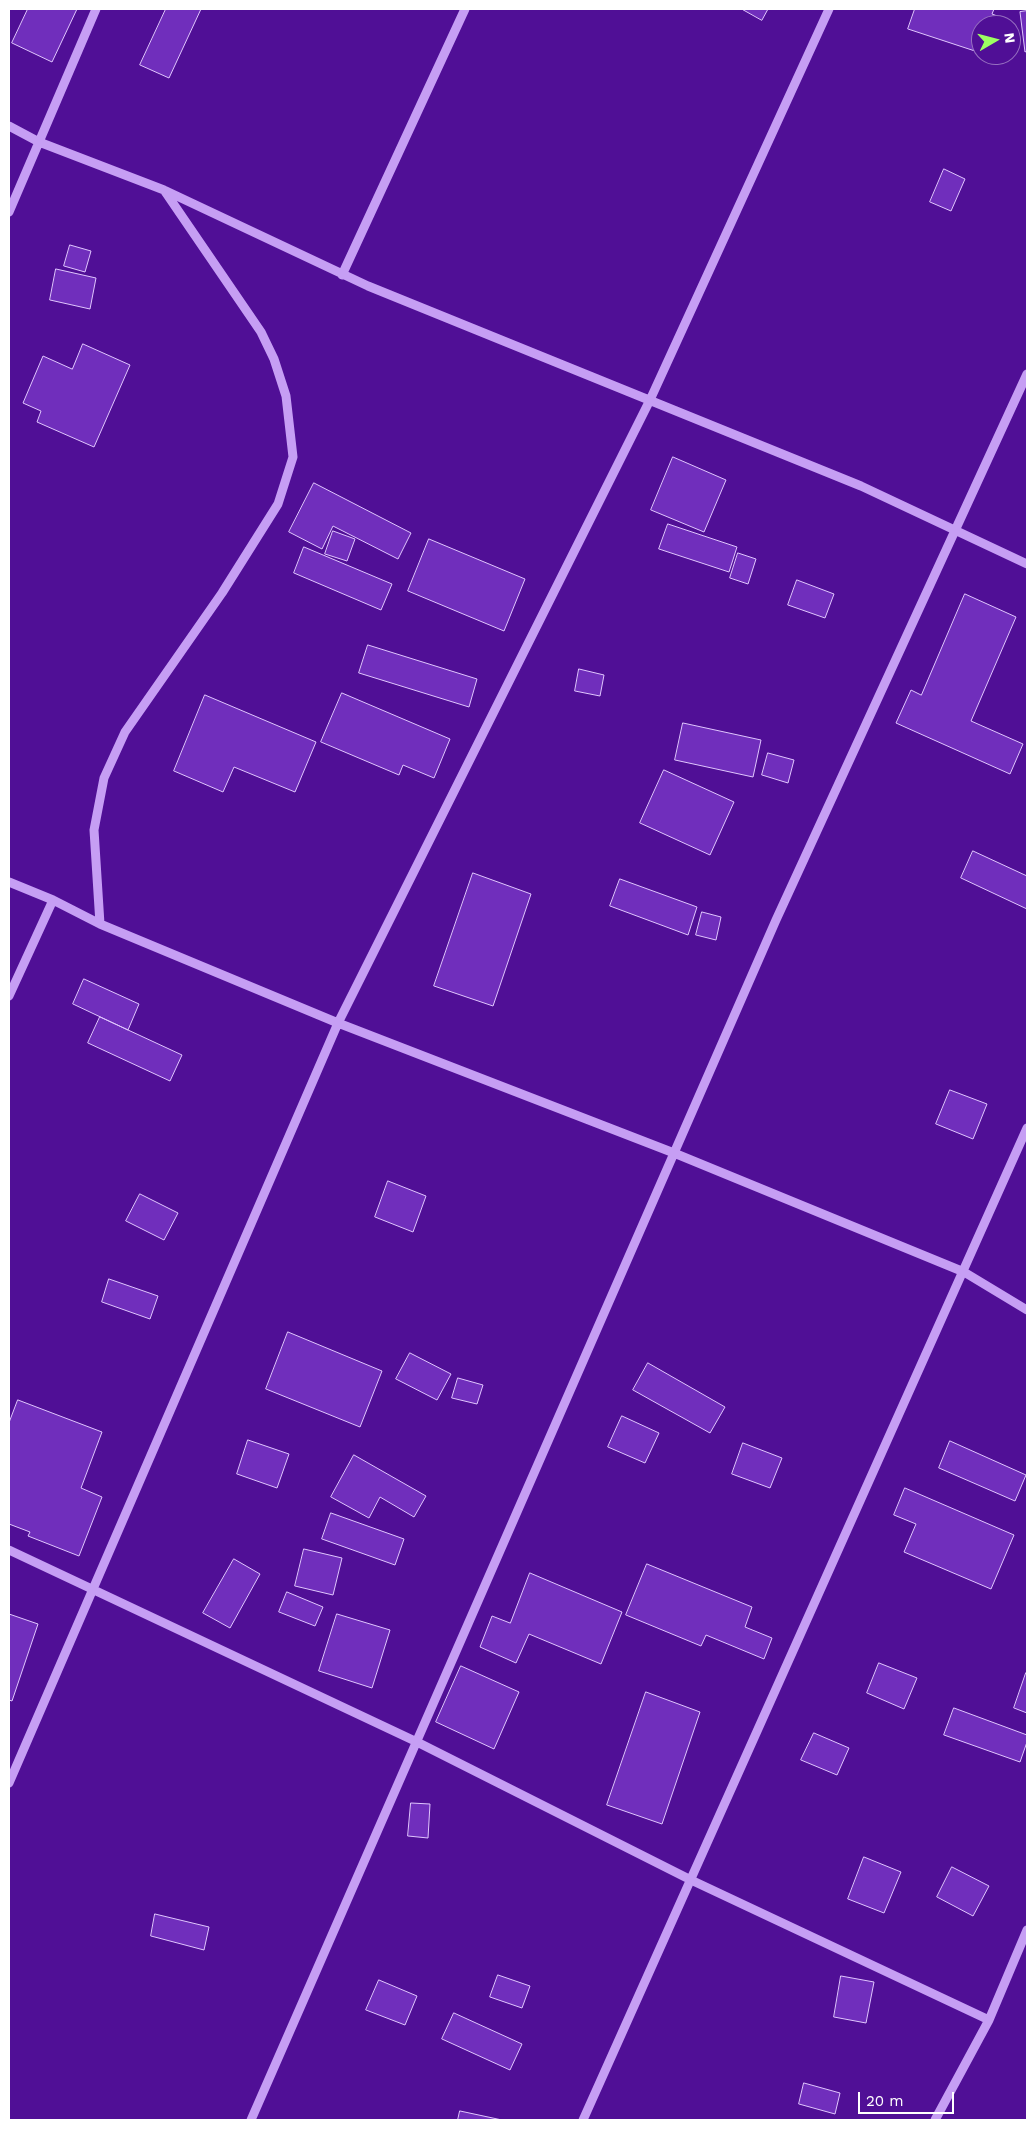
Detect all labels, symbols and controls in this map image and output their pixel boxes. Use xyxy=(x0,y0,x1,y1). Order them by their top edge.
north arrow xyxy=(971,15,1021,65)
text: N xyxy=(1001,32,1019,44)
scale bar xyxy=(861,2082,957,2114)
text: 20 m xyxy=(866,2092,904,2110)

